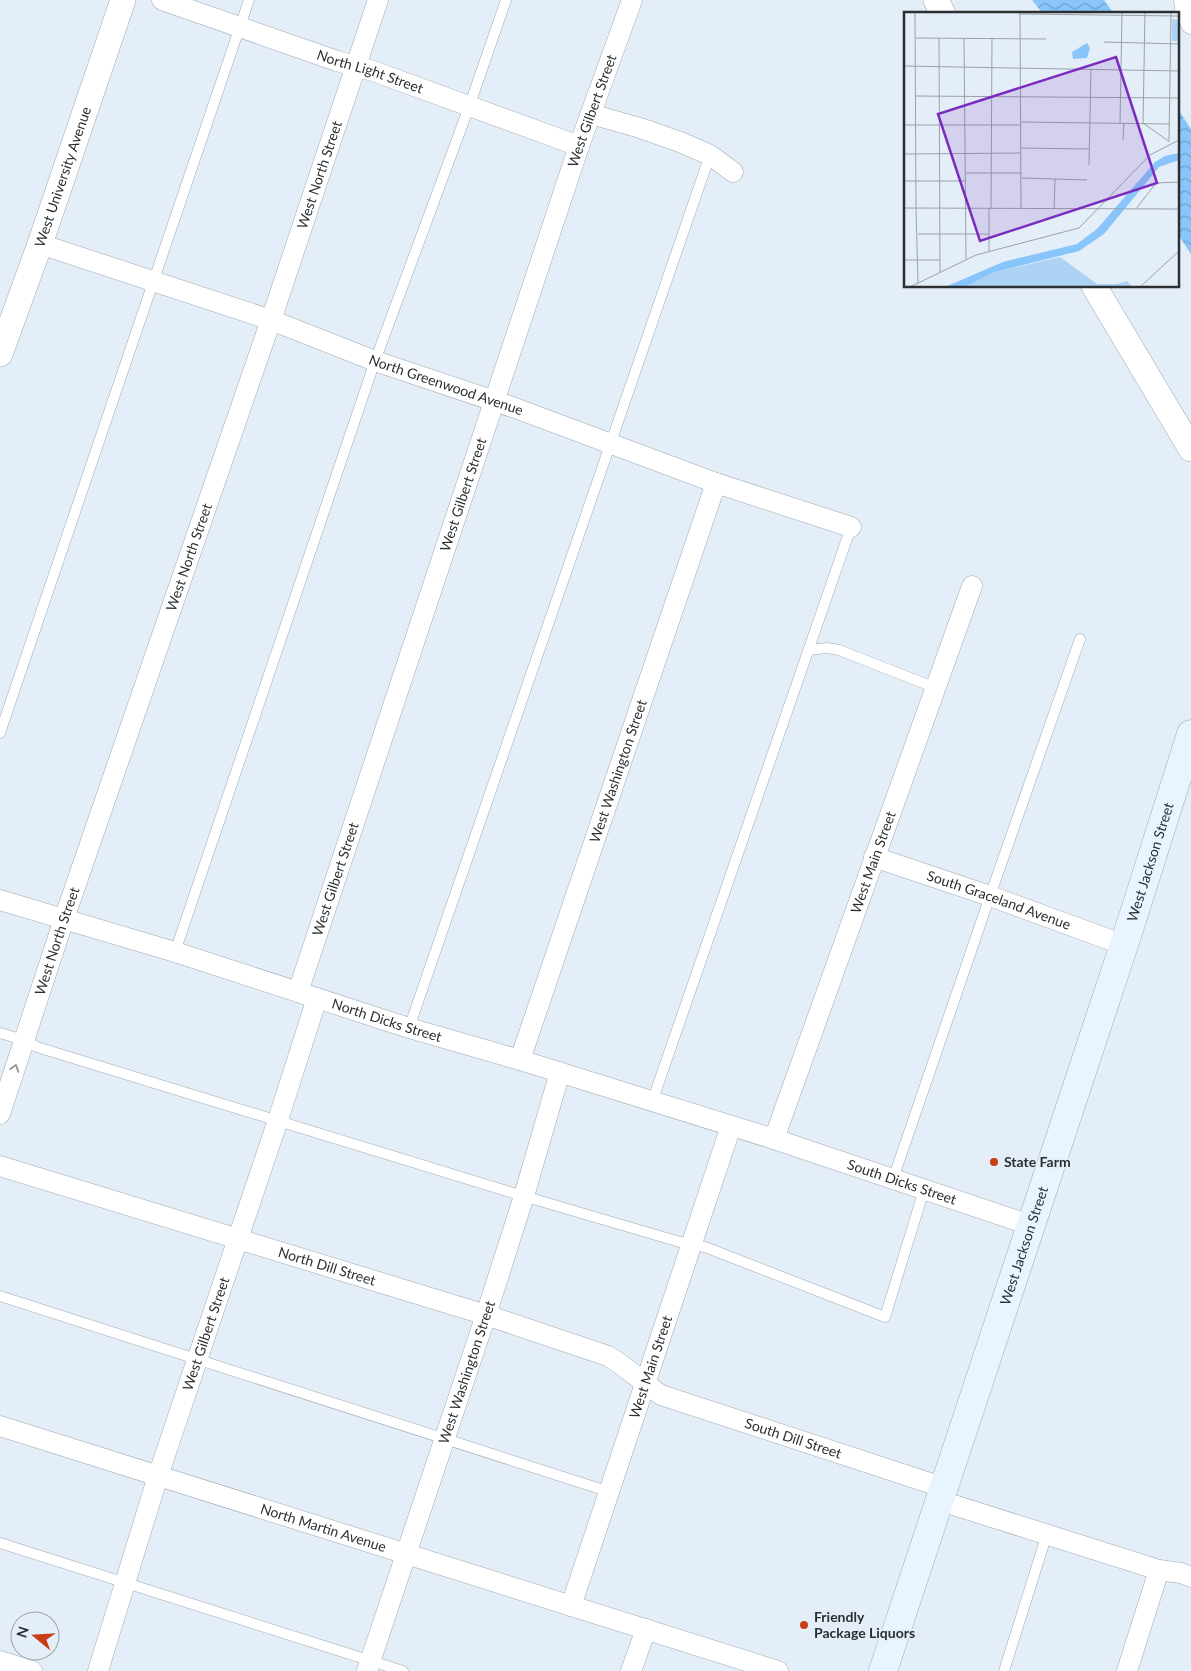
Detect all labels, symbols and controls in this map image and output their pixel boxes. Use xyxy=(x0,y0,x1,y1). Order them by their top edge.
inset map xyxy=(904,12,1178,288)
street label: North Light Street xyxy=(315,46,426,97)
street label: West Gilbert Street xyxy=(564,52,620,169)
street label: West University Avenue xyxy=(31,104,94,249)
street label: West North Street xyxy=(293,119,345,231)
street label: North Greenwood Avenue xyxy=(367,350,526,418)
street label: West Gilbert Street xyxy=(436,436,489,553)
street label: West North Street xyxy=(162,501,215,613)
street label: West Washington Street xyxy=(585,697,650,845)
street label: West Jackson Street xyxy=(1123,800,1177,924)
street label: West Main Street xyxy=(847,809,899,915)
street label: West Gilbert Street xyxy=(308,820,362,938)
street label: South Graceland Avenue xyxy=(925,866,1073,933)
street label: West North Street xyxy=(31,885,82,997)
street label: North Dicks Street xyxy=(330,995,444,1045)
one-way arrow xyxy=(9,1064,19,1073)
place label: State Farm xyxy=(1004,1153,1071,1170)
street label: South Dicks Street xyxy=(845,1155,959,1208)
marker: State Farm xyxy=(988,1156,1000,1168)
street label: West Jackson Street xyxy=(996,1184,1051,1307)
street label: North Dill Street xyxy=(276,1243,378,1289)
street label: West Gilbert Street xyxy=(178,1275,232,1393)
street label: West Washington Street xyxy=(435,1298,498,1446)
street label: West Main Street xyxy=(625,1313,675,1420)
street label: South Dill Street xyxy=(743,1414,844,1462)
street label: North Martin Avenue xyxy=(259,1500,388,1555)
place label: Friendly Package Liquors xyxy=(814,1608,915,1641)
north arrow xyxy=(10,1611,60,1661)
marker: Friendly Package Liquors xyxy=(798,1619,810,1631)
text: N xyxy=(12,1624,32,1640)

